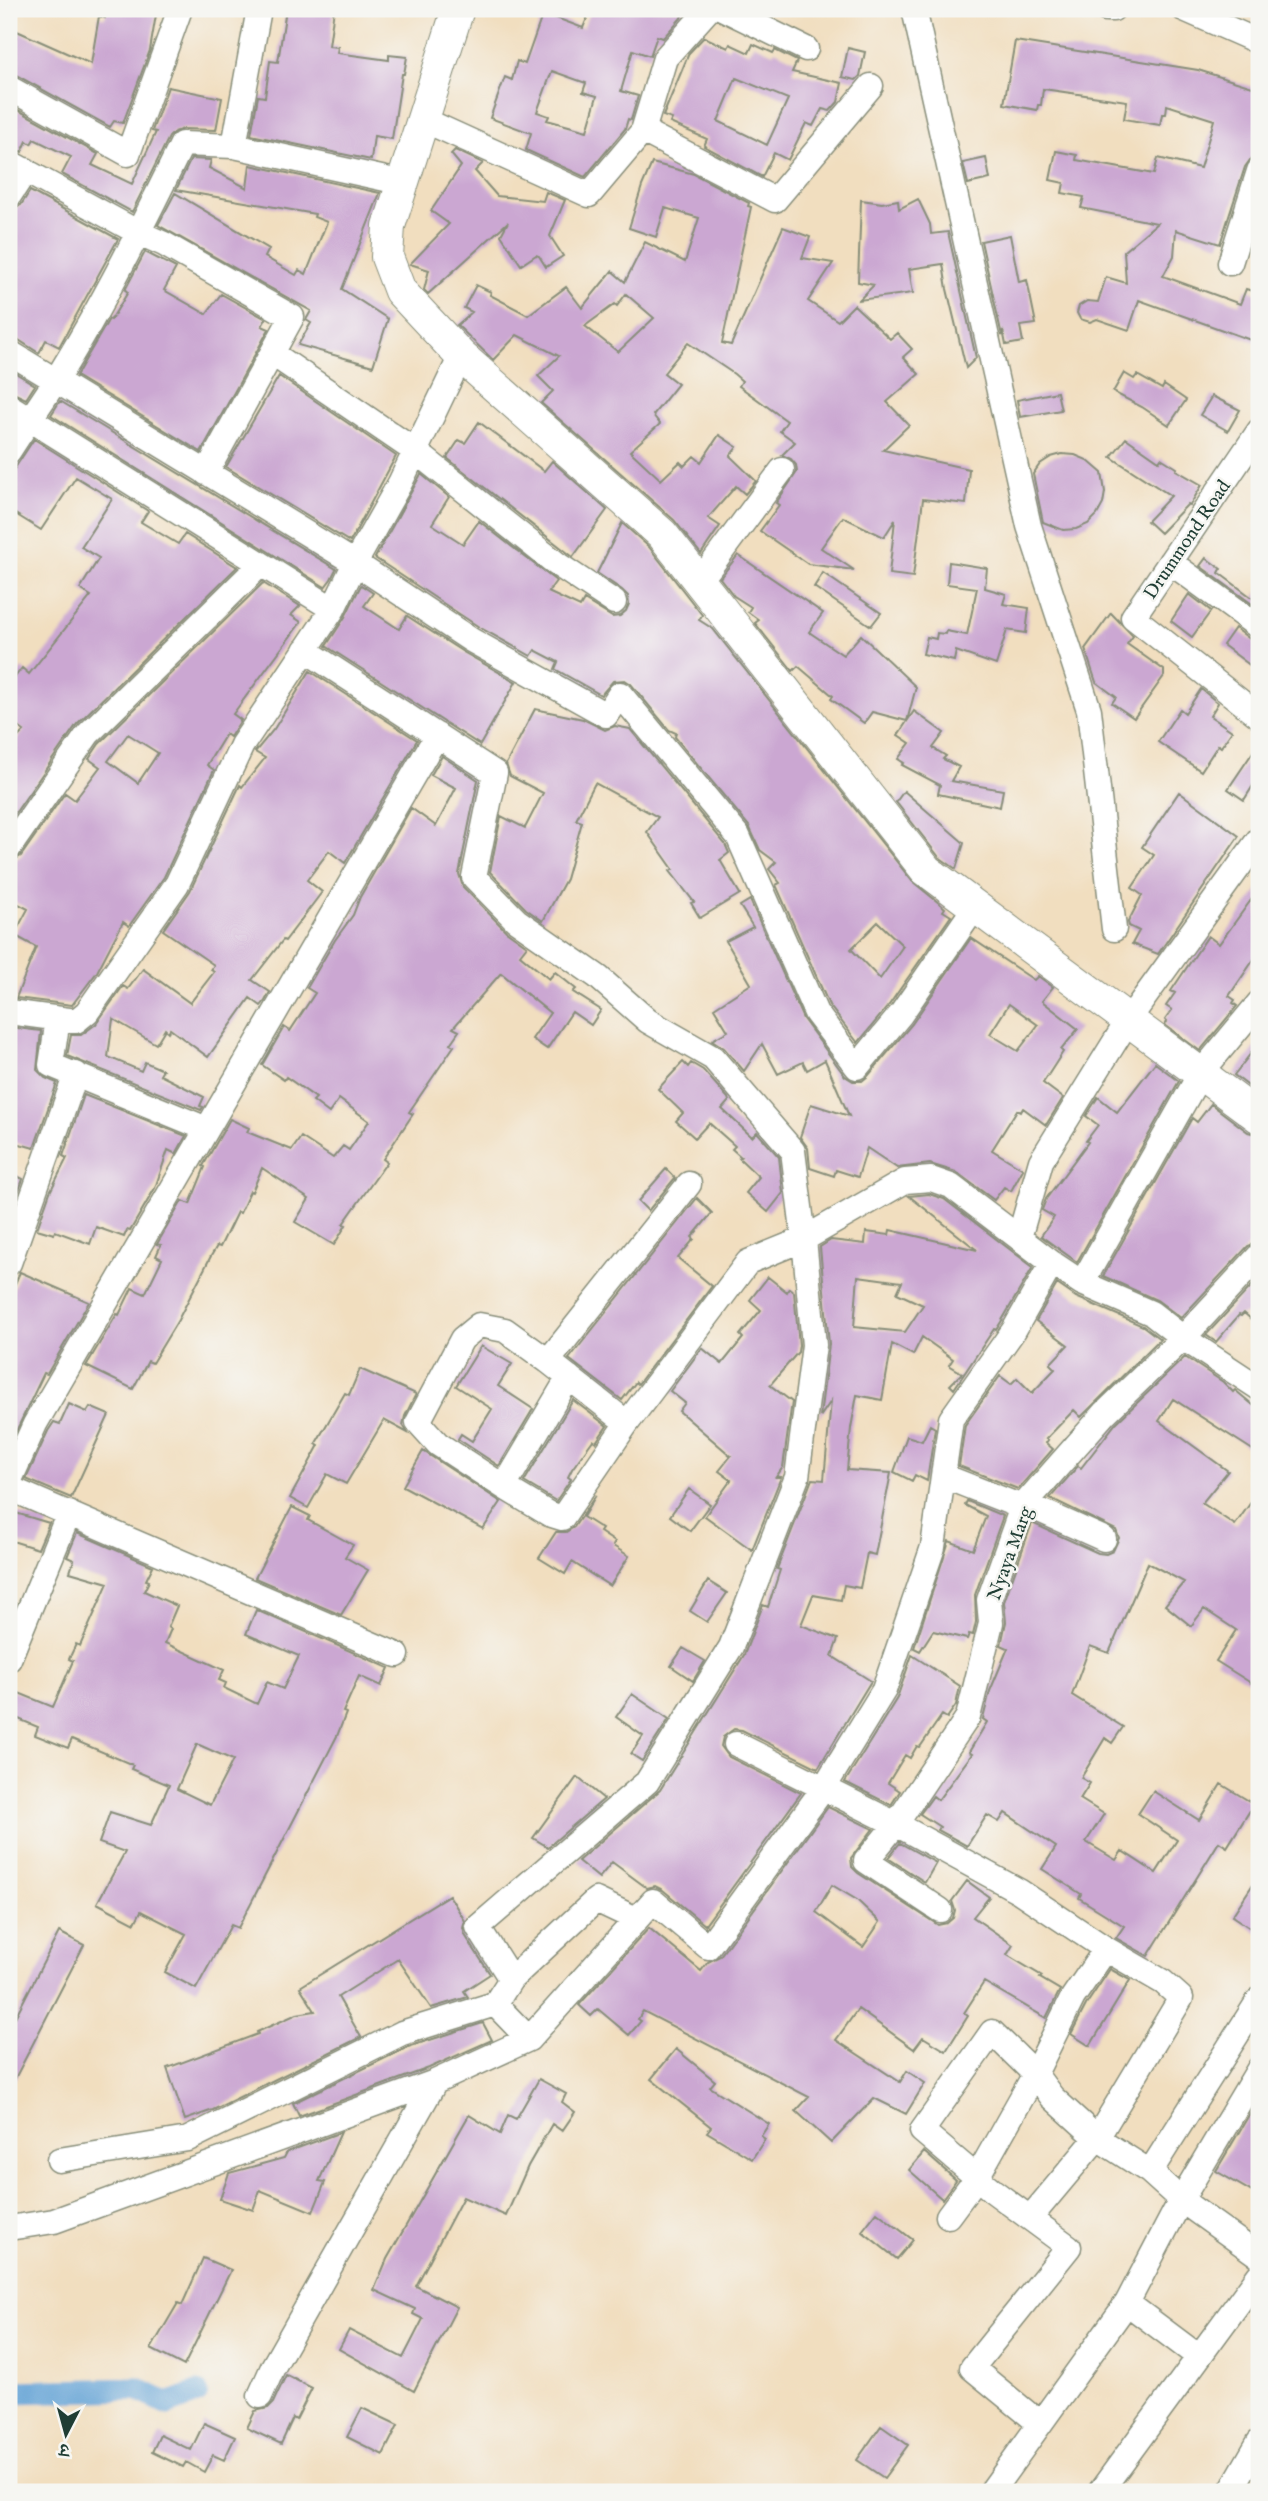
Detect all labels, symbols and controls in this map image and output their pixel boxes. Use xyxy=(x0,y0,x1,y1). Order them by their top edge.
street label: Drummond Road xyxy=(1139,475,1237,604)
street label: Nyaya Marg xyxy=(983,1503,1039,1604)
north arrow xyxy=(32,2400,102,2470)
text: उ xyxy=(57,2436,72,2462)

